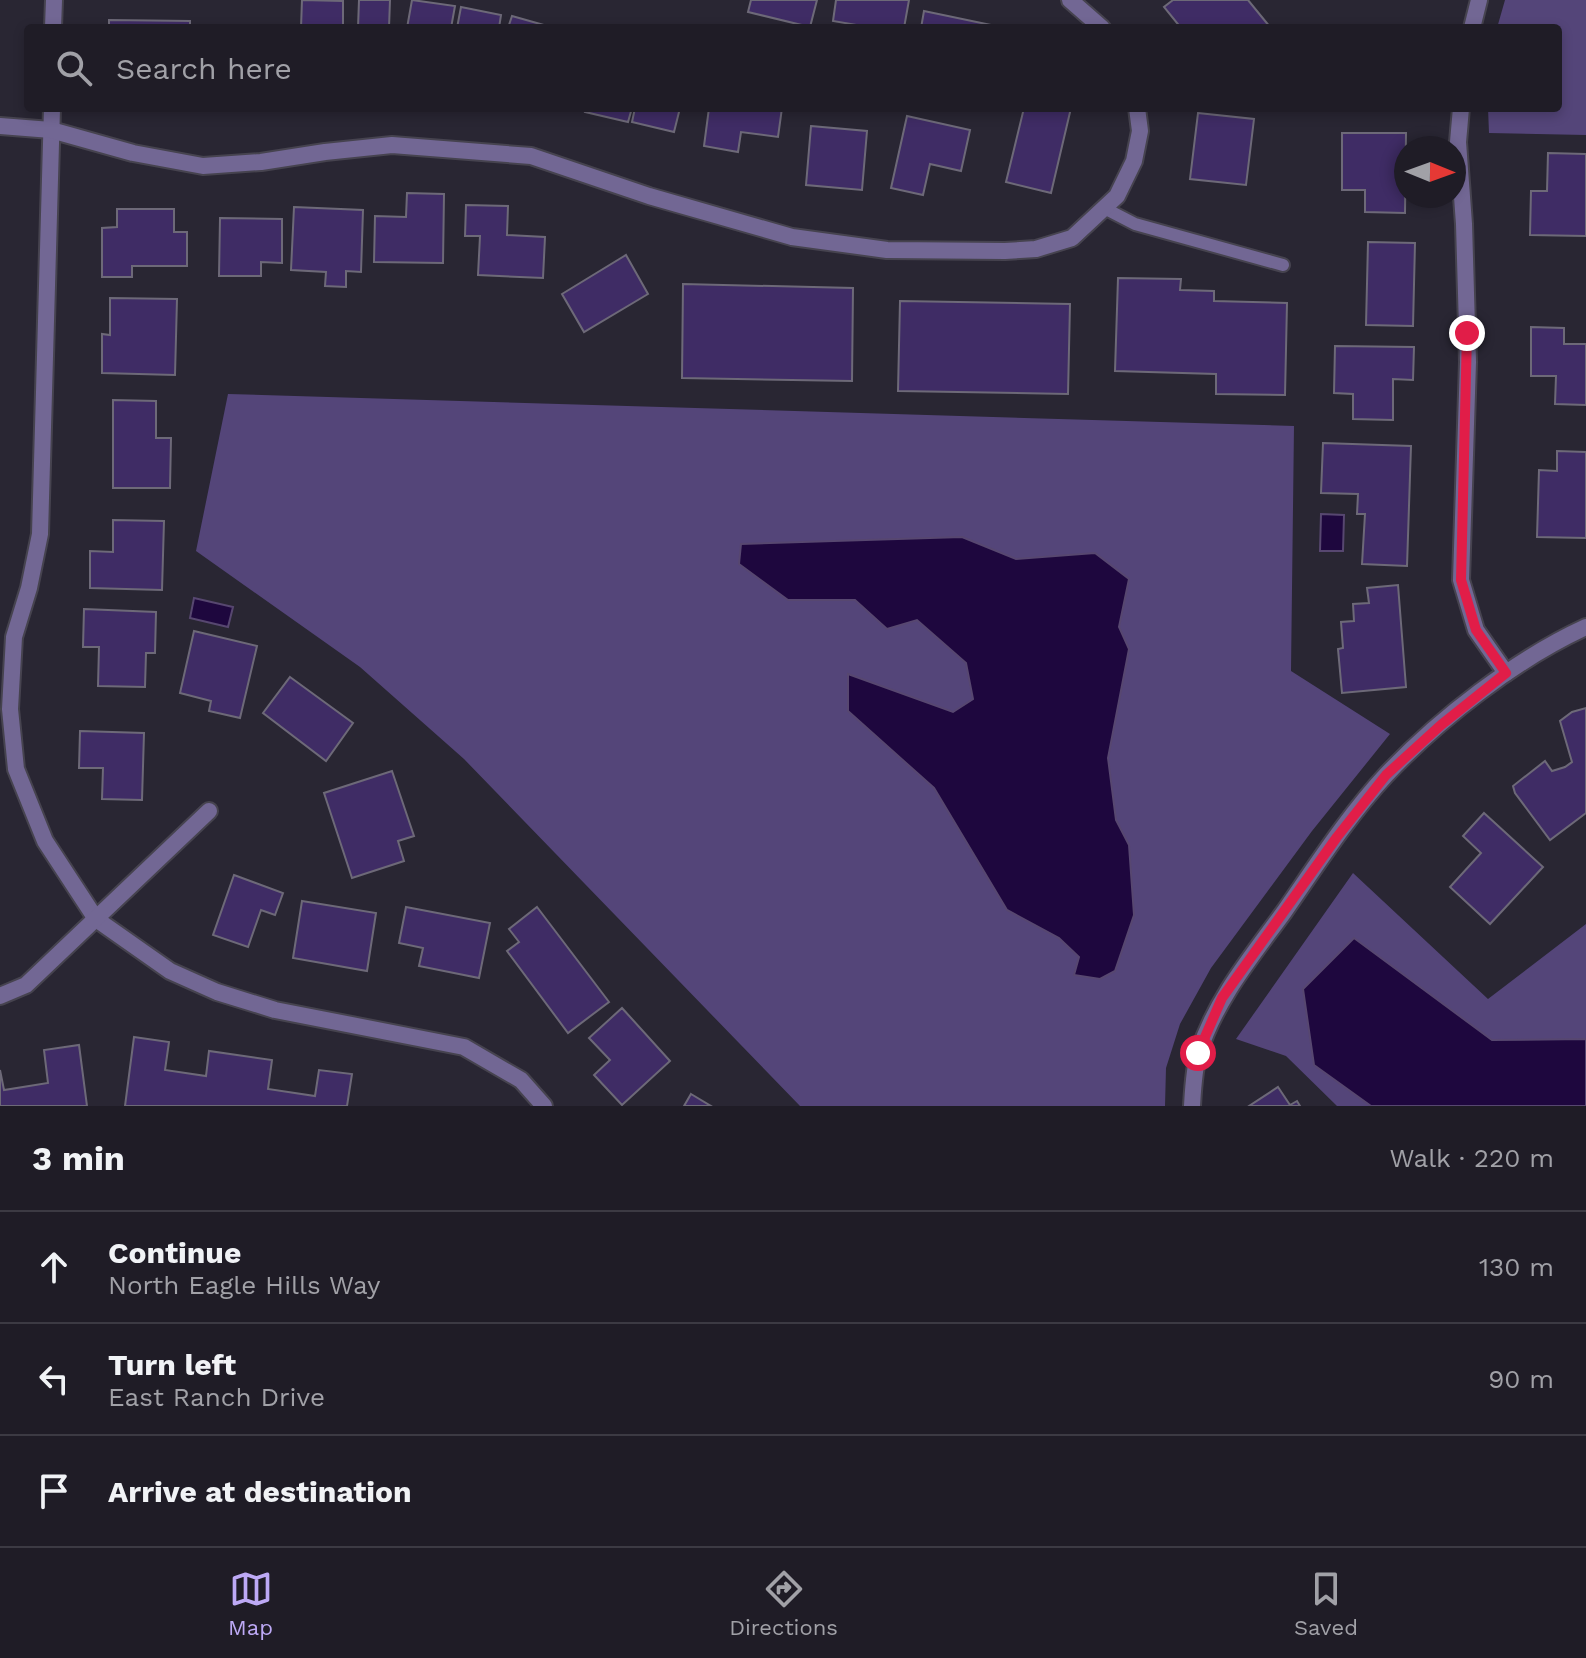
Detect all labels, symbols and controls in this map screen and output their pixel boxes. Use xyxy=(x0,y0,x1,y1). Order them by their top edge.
search box xyxy=(24,24,1562,112)
icon: search xyxy=(52,46,96,90)
text: Search here xyxy=(116,51,292,86)
north arrow xyxy=(1394,136,1466,208)
route end xyxy=(1449,315,1485,351)
route start xyxy=(1180,1035,1216,1071)
text: 3 min xyxy=(32,1138,125,1178)
text: Walk · 220 m xyxy=(1389,1143,1554,1173)
text: Continue xyxy=(108,1235,241,1270)
icon: ahead xyxy=(32,1245,76,1289)
text: 130 m xyxy=(1479,1252,1554,1282)
text: North Eagle Hills Way xyxy=(108,1270,380,1300)
text: Turn left xyxy=(108,1347,236,1382)
icon: left xyxy=(32,1357,76,1401)
text: 90 m xyxy=(1488,1364,1554,1394)
text: East Ranch Drive xyxy=(108,1382,325,1412)
icon: arrive xyxy=(32,1469,76,1513)
text: Arrive at destination xyxy=(108,1474,412,1509)
tab: Map xyxy=(228,1567,273,1640)
tab: Directions xyxy=(729,1567,838,1640)
tab: Saved xyxy=(1294,1567,1358,1640)

